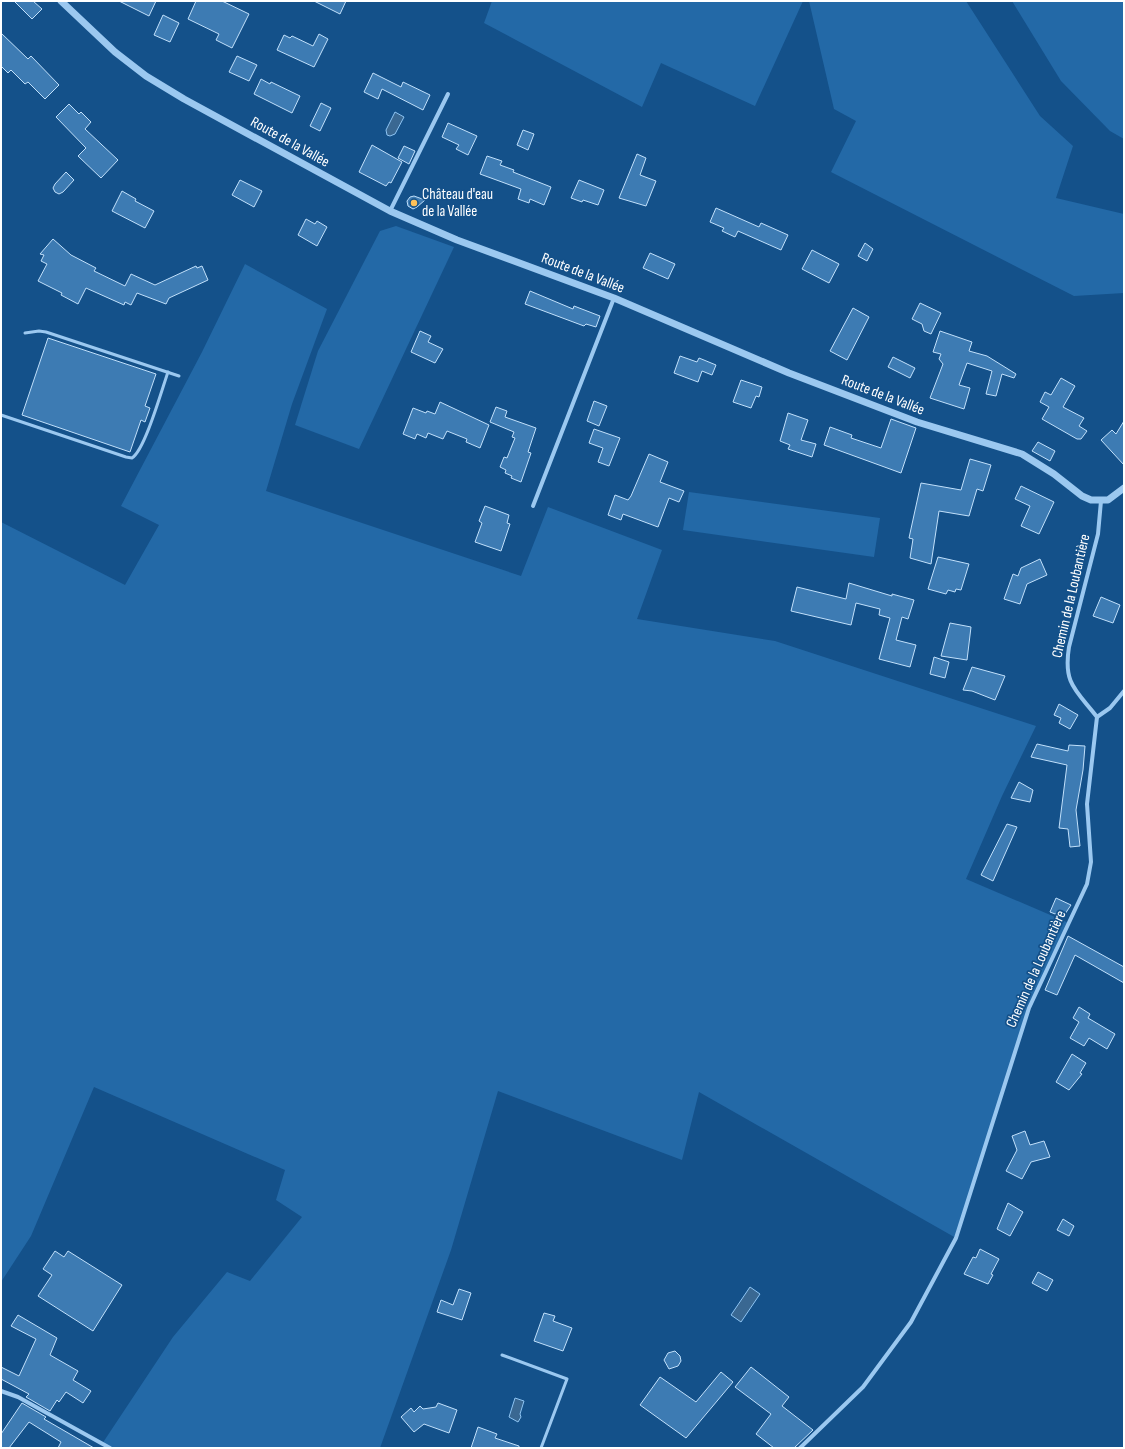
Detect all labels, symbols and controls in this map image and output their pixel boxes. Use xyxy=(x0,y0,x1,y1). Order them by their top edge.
street label: Route de la Vallée xyxy=(247,112,333,172)
place label: Château d'eau de la Vallée xyxy=(422,185,493,221)
marker: Château d'eau de la Vallée xyxy=(409,198,419,208)
street label: Route de la Vallée xyxy=(539,248,627,298)
street label: Route de la Vallée xyxy=(839,370,927,420)
street label: Chemin de la Loubantière xyxy=(1048,532,1094,660)
street label: Chemin de la Loubantière xyxy=(1002,907,1070,1031)

